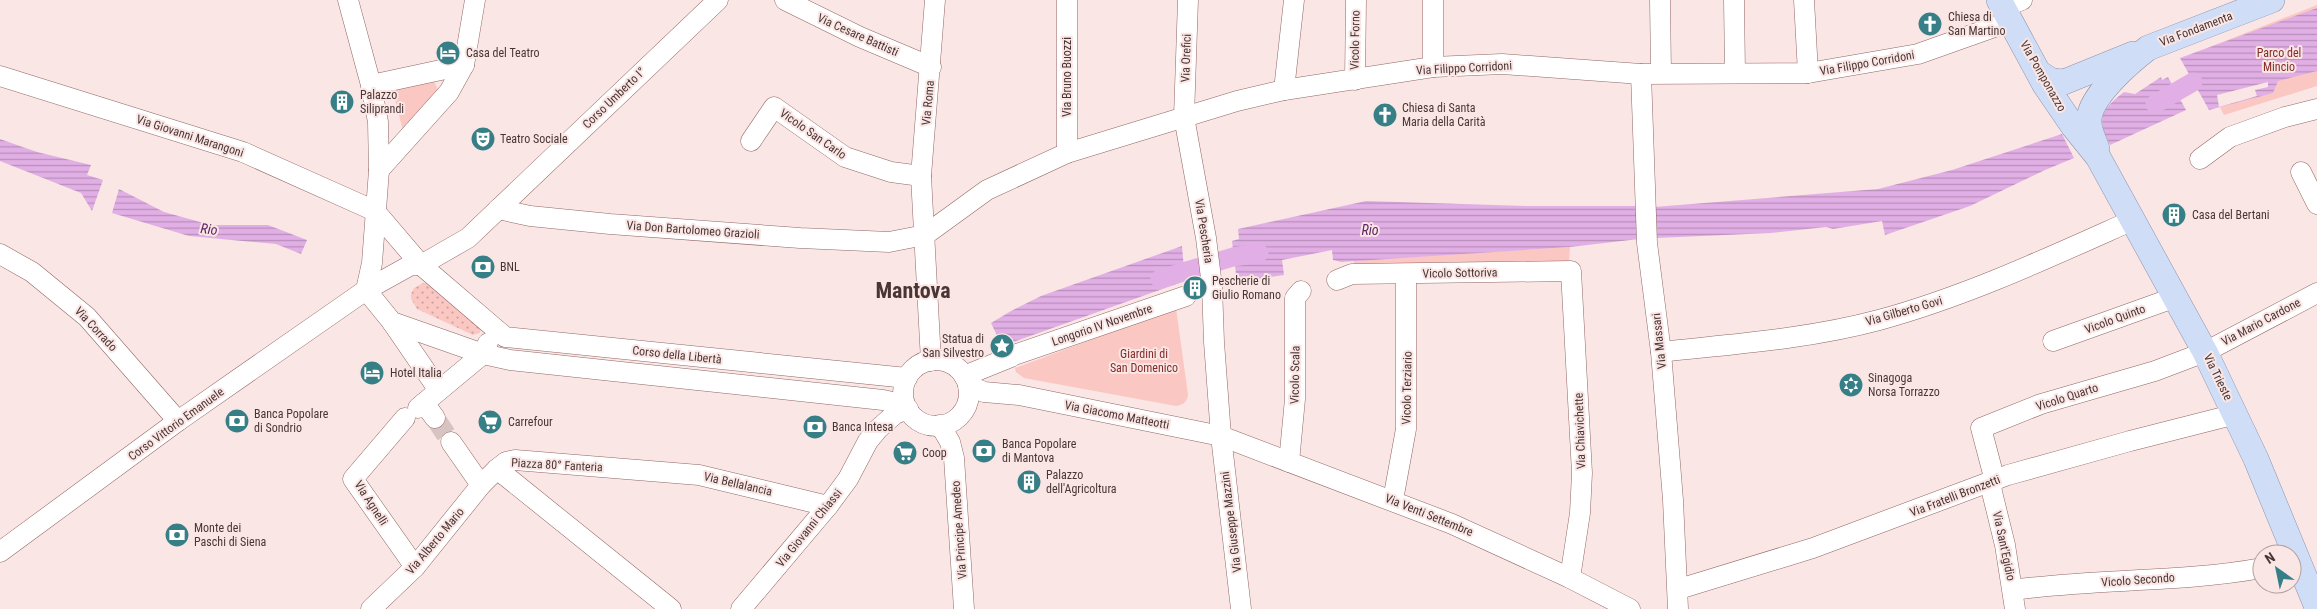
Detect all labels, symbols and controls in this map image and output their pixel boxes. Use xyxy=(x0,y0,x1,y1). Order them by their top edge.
street label: Via Fondamenta xyxy=(2158,9,2235,49)
street label: Vicolo Forno xyxy=(1347,10,1363,70)
place label: Chiesa di San Martino xyxy=(1948,10,2005,38)
street label: Via Cesare Battisti xyxy=(815,11,901,59)
church icon: Chiesa di San Martino xyxy=(1917,11,1943,37)
street label: Via Orefici xyxy=(1178,33,1194,83)
street label: Via Bruno Buozzi xyxy=(1060,37,1074,117)
street label: Via Pomponazzo xyxy=(2017,38,2069,114)
hotel icon: Casa del Teatro xyxy=(435,40,461,66)
place label: Casa del Teatro xyxy=(466,46,540,60)
park label: Parco del Mincio xyxy=(2257,46,2301,74)
street label: Via Filippo Corridoni xyxy=(1818,48,1916,78)
street label: Via Filippo Corridoni xyxy=(1416,58,1512,78)
street label: Corso Umberto I° xyxy=(580,65,648,131)
street label: Via Roma xyxy=(919,80,937,126)
place label: Palazzo Siliprandi xyxy=(360,88,404,116)
building icon: Palazzo Siliprandi xyxy=(329,89,355,115)
place label: Chiesa di Santa Maria della Carità xyxy=(1402,101,1486,129)
church icon: Chiesa di Santa Maria della Carità xyxy=(1372,102,1398,128)
street label: Vicolo San Carlo xyxy=(777,106,849,162)
street label: Via Giovanni Marangoni xyxy=(135,112,245,160)
theatre icon: Teatro Sociale xyxy=(470,126,496,152)
place label: Teatro Sociale xyxy=(500,132,568,146)
street label: Via Pescheria xyxy=(1192,198,1216,264)
building icon: Casa del Bertani xyxy=(2161,202,2187,228)
place label: Casa del Bertani xyxy=(2192,208,2270,222)
street label: Via Don Bartolomeo Grazioli xyxy=(626,218,760,242)
water label: Rio xyxy=(200,220,219,238)
water label: Rio xyxy=(1361,222,1379,238)
bank icon: BNL xyxy=(470,254,496,280)
place label: BNL xyxy=(500,260,520,274)
street label: Vicolo Sottoriva xyxy=(1422,265,1498,281)
place label: Pescherie di Giulio Romano xyxy=(1212,274,1281,302)
building icon: Pescherie di Giulio Romano xyxy=(1182,275,1208,301)
district label: Mantova xyxy=(875,278,951,303)
street label: Via Gilberto Govi xyxy=(1864,293,1944,329)
street label: Via Mario Cardone xyxy=(2219,295,2303,349)
street label: Longorio IV Novembre xyxy=(1050,301,1154,349)
street label: Vicolo Quinto xyxy=(2083,302,2147,336)
street label: Via Corrado xyxy=(72,304,120,354)
street label: Via Massari xyxy=(1649,312,1669,370)
place label: Statua di San Silvestro xyxy=(922,332,984,360)
place icon: Statua di San Silvestro xyxy=(989,333,1015,359)
street label: Corso della Libertà xyxy=(632,343,723,367)
street label: Vicolo Scala xyxy=(1287,345,1303,404)
park label: Giardini di San Domenico xyxy=(1110,347,1178,375)
street label: Vicolo Terziario xyxy=(1399,351,1415,425)
street label: Via Trieste xyxy=(2201,351,2235,403)
hotel icon: Hotel Italia xyxy=(359,360,385,386)
place label: Hotel Italia xyxy=(390,366,442,380)
place label: Sinagoga Norsa Torrazzo xyxy=(1868,371,1940,399)
synagogue icon: Sinagoga Norsa Torrazzo xyxy=(1838,372,1864,398)
street label: Vicolo Quarto xyxy=(2034,380,2100,414)
street label: Corso Vittorio Emanuele xyxy=(125,384,227,463)
street label: Via Chiavichette xyxy=(1572,392,1588,470)
street label: Via Giacomo Matteotti xyxy=(1063,398,1171,432)
place label: Banca Popolare di Sondrio xyxy=(254,407,329,435)
bank icon: Banca Popolare di Sondrio xyxy=(224,408,250,434)
supermarket icon: Carrefour xyxy=(477,409,503,435)
bank icon: Banca Intesa xyxy=(802,414,828,440)
place label: Carrefour xyxy=(508,415,553,429)
place label: Banca Intesa xyxy=(832,420,894,434)
place label: Banca Popolare di Mantova xyxy=(1002,437,1077,465)
bank icon: Banca Popolare di Mantova xyxy=(971,438,997,464)
supermarket icon: Coop xyxy=(892,440,918,466)
place label: Coop xyxy=(922,446,947,460)
street label: Piazza 80° Fanteria xyxy=(511,456,603,474)
place label: Palazzo dell'Agricoltura xyxy=(1046,468,1117,496)
street label: Via Bellalancia xyxy=(702,469,774,499)
building icon: Palazzo dell'Agricoltura xyxy=(1016,469,1042,495)
street label: Via Giuseppe Mazzini xyxy=(1218,471,1244,573)
street label: Via Fratelli Bronzetti xyxy=(1908,472,2002,520)
street label: Via Agnelli xyxy=(351,478,391,528)
street label: Via Principe Amedeo xyxy=(949,480,969,580)
street label: Via Giovanni Chiassi xyxy=(773,486,845,570)
street label: Via Venti Settembre xyxy=(1383,491,1475,539)
street label: Via Alberto Mario xyxy=(403,505,467,577)
street label: Via Sant'Egidio xyxy=(1990,510,2018,582)
place label: Monte dei Paschi di Siena xyxy=(194,521,267,549)
bank icon: Monte dei Paschi di Siena xyxy=(164,522,190,548)
north arrow xyxy=(2252,544,2302,594)
text: N xyxy=(2262,549,2278,567)
street label: Vicolo Secondo xyxy=(2101,570,2175,590)

